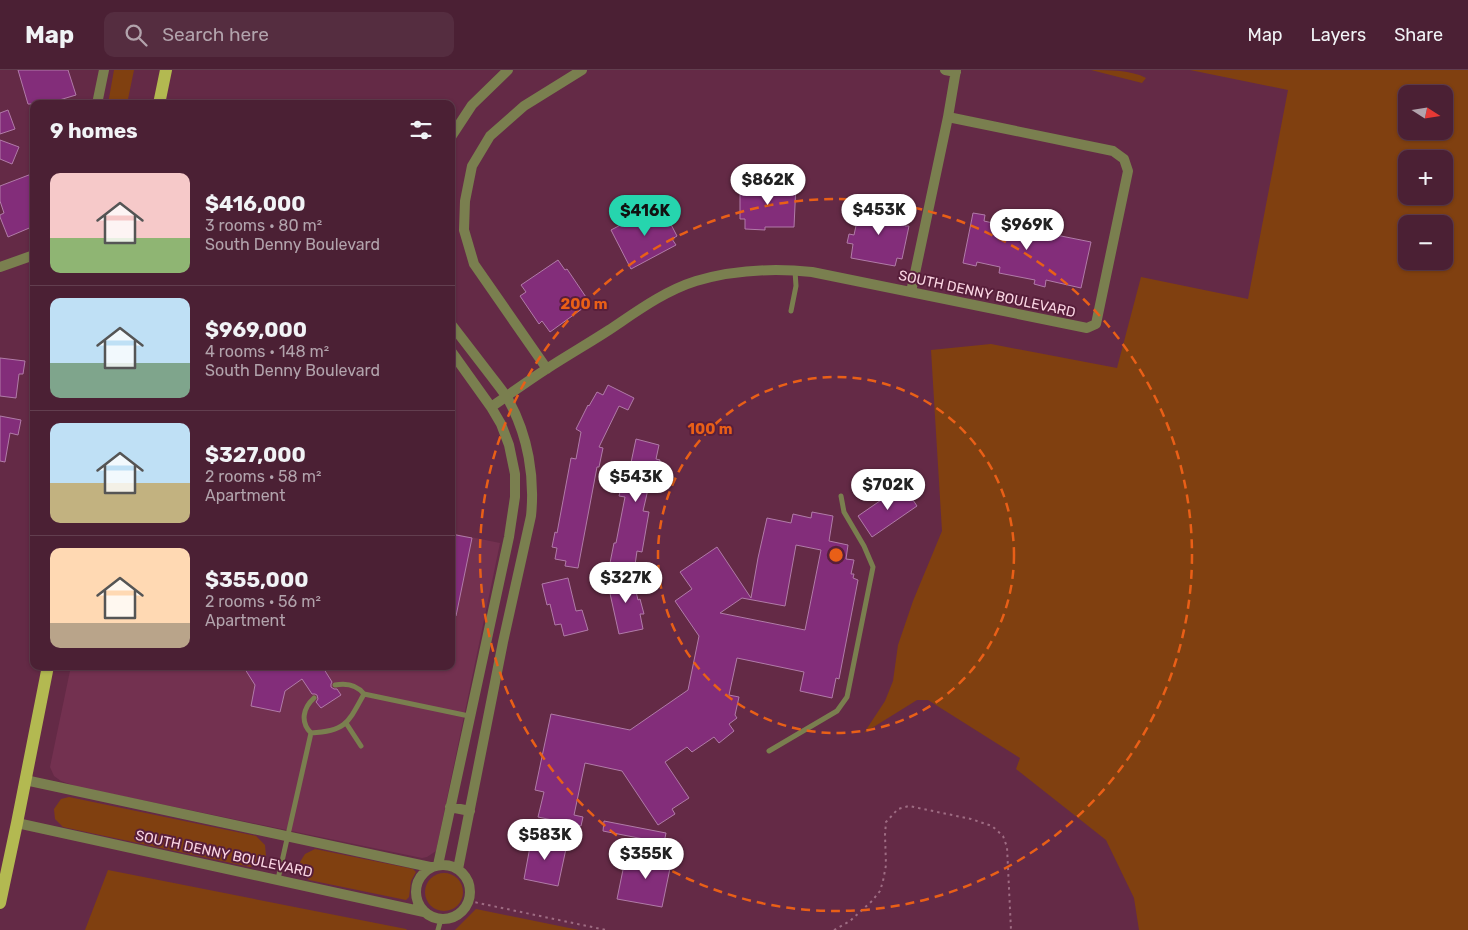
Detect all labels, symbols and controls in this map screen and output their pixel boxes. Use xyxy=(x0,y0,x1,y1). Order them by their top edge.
search box xyxy=(104,12,454,57)
text: Map xyxy=(25,21,74,49)
icon: search xyxy=(122,21,150,49)
text: Search here xyxy=(162,23,269,46)
text: Map xyxy=(1248,24,1283,46)
text: Layers xyxy=(1311,24,1366,46)
text: Share xyxy=(1394,24,1443,46)
north arrow xyxy=(1398,85,1452,140)
map controls xyxy=(1398,85,1453,270)
icon: filters xyxy=(407,116,435,144)
text: 9 homes xyxy=(50,118,138,143)
button: + xyxy=(1398,150,1453,205)
pin: $862K xyxy=(733,164,803,206)
text: $862K xyxy=(742,170,794,189)
text: $416,000 xyxy=(205,191,306,216)
icon: home xyxy=(90,193,150,253)
pin: $416K xyxy=(610,194,680,237)
pin: $453K xyxy=(844,194,914,236)
text: $453K xyxy=(852,200,906,219)
text: $416K xyxy=(620,201,670,220)
pin: $969K xyxy=(992,208,1062,251)
text: $969K xyxy=(1001,215,1053,234)
button: − xyxy=(1398,215,1453,270)
text: 3 rooms · 80 m² xyxy=(205,216,322,235)
text: South Denny Boulevard xyxy=(205,235,380,254)
street label: SOUTH DENNY BOULEVARD xyxy=(897,267,1077,321)
text: 200 m xyxy=(560,295,608,313)
text: $969,000 xyxy=(205,317,307,342)
icon: home xyxy=(90,318,150,378)
text: 4 rooms · 148 m² xyxy=(205,342,329,361)
text: South Denny Boulevard xyxy=(205,361,380,380)
text: 100 m xyxy=(688,420,732,438)
text: $327,000 xyxy=(205,442,306,467)
icon: home xyxy=(90,443,150,503)
pin: $543K xyxy=(601,460,671,503)
text: 2 rooms · 58 m² xyxy=(205,467,321,486)
text: $543K xyxy=(609,467,663,486)
pin: $702K xyxy=(853,468,923,511)
text: $702K xyxy=(862,475,914,494)
text: Apartment xyxy=(205,486,285,505)
centre of rings xyxy=(827,546,845,564)
pin: $327K xyxy=(591,562,661,604)
text: $355,000 xyxy=(205,567,308,592)
icon: home xyxy=(90,568,150,628)
text: $327K xyxy=(600,568,652,587)
text: 2 rooms · 56 m² xyxy=(205,592,321,611)
text: Apartment xyxy=(205,611,285,630)
pin: $583K xyxy=(510,818,580,861)
text: $583K xyxy=(518,825,572,844)
street label: SOUTH DENNY BOULEVARD xyxy=(134,827,314,881)
pin: $355K xyxy=(611,838,681,880)
text: $355K xyxy=(620,844,672,863)

